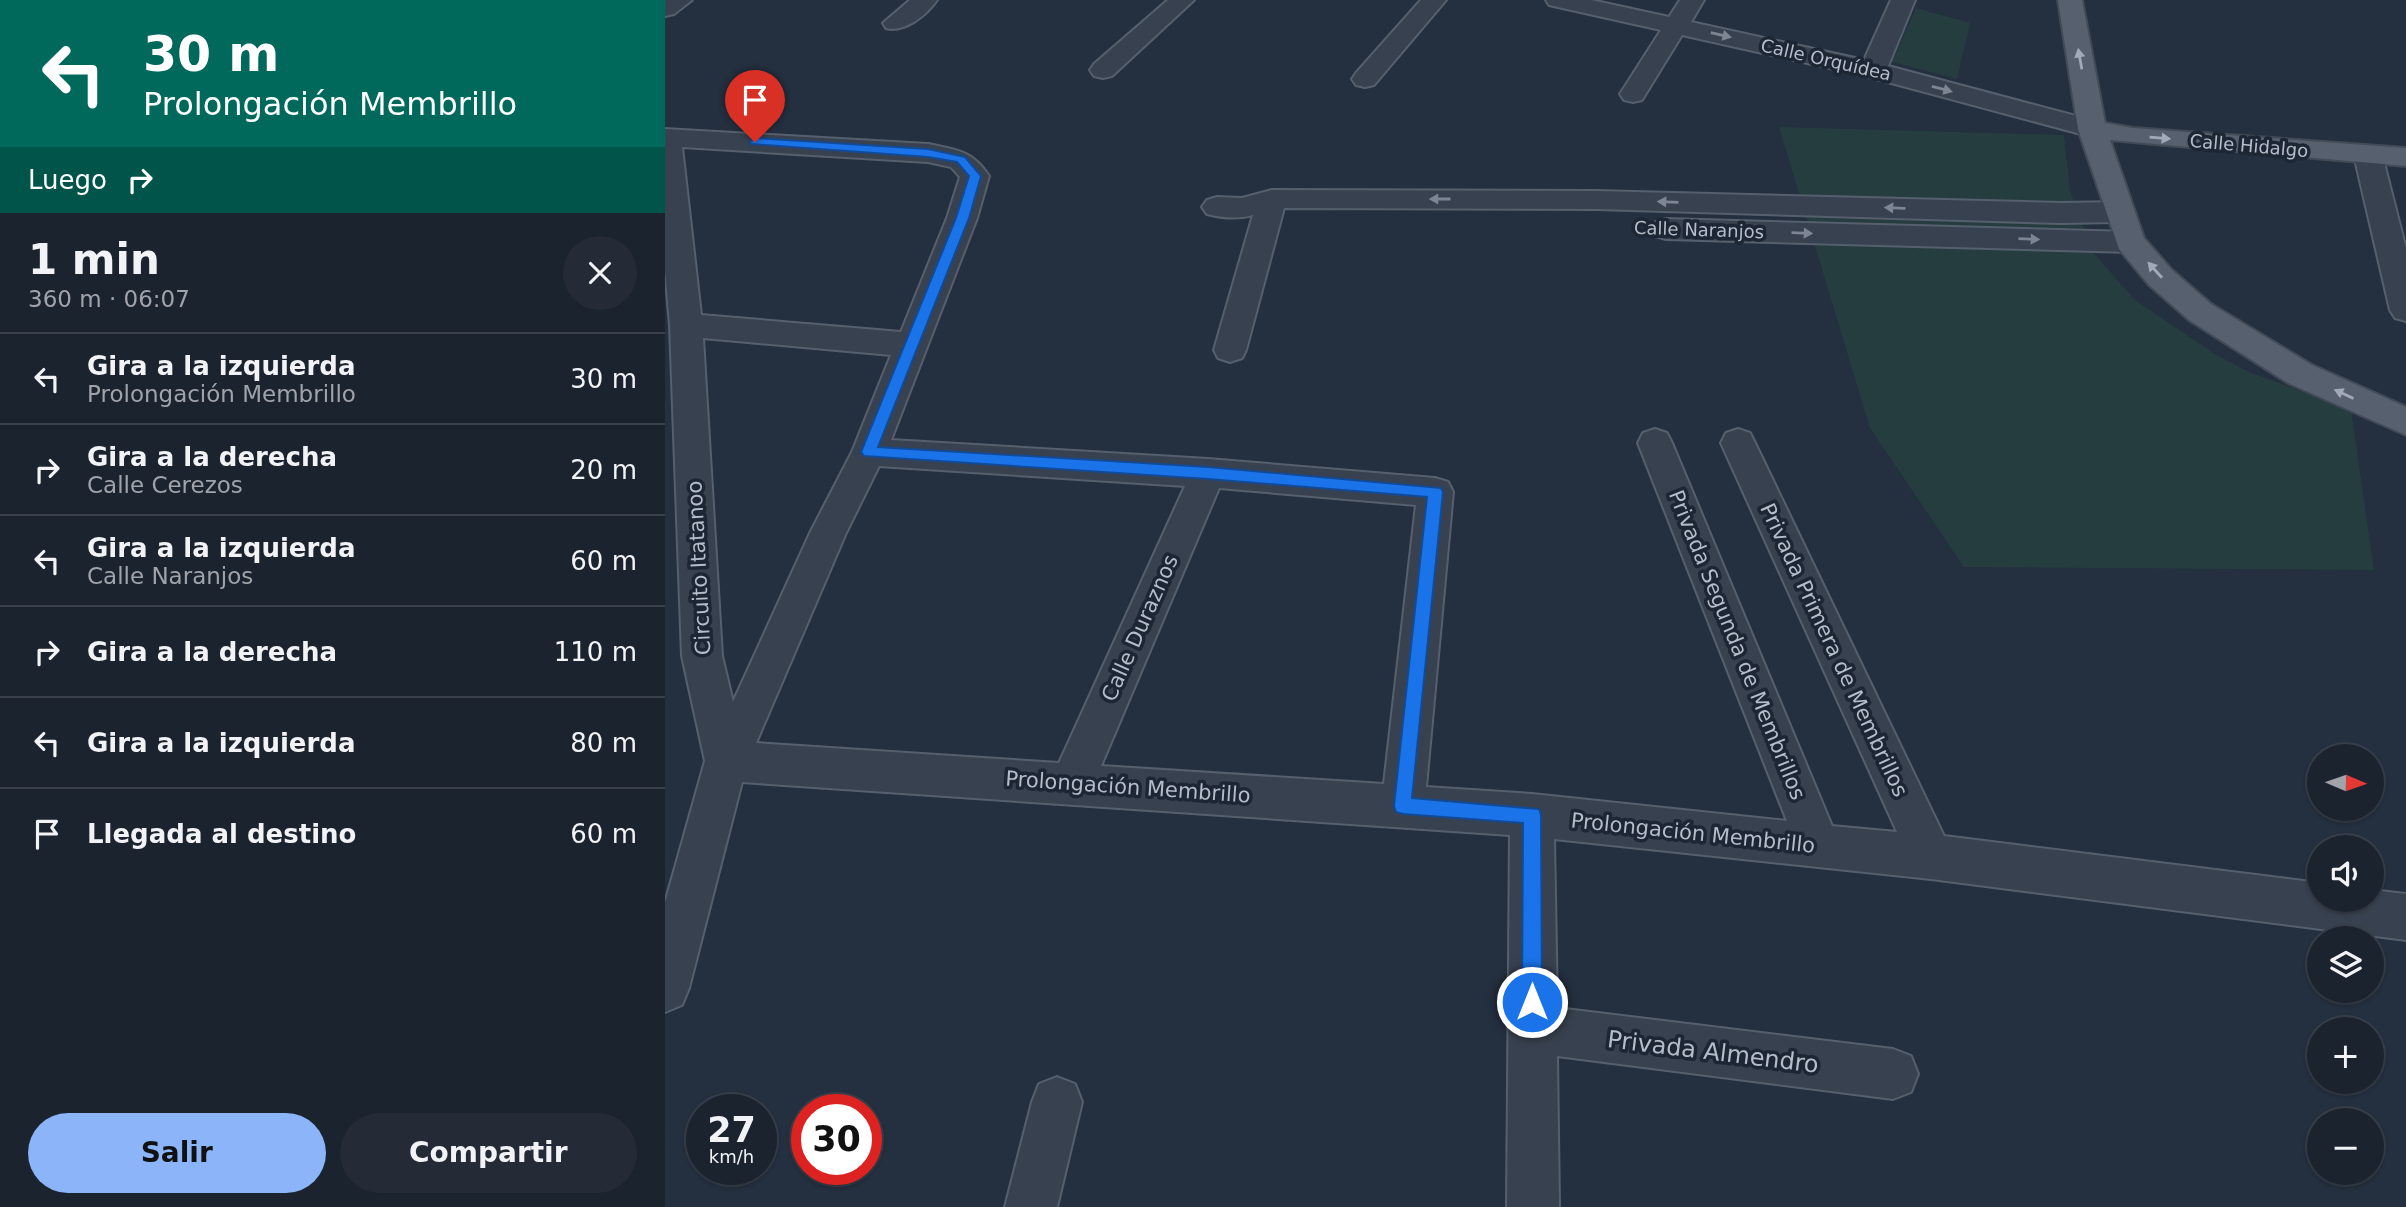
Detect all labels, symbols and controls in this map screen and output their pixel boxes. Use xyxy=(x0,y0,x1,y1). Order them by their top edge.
text: 30 m xyxy=(143,26,279,83)
icon: left xyxy=(28,28,119,119)
one-way arrow xyxy=(1710,30,1732,41)
street label: Calle Orquídea xyxy=(1759,34,1893,85)
one-way arrow xyxy=(2074,48,2085,70)
pin xyxy=(725,70,785,142)
icon: arrive xyxy=(736,81,774,119)
one-way arrow xyxy=(1931,84,1953,95)
text: Prolongación Membrillo xyxy=(143,85,517,123)
street label: Calle Hidalgo xyxy=(2189,130,2309,161)
one-way arrow xyxy=(2149,133,2171,144)
icon: right xyxy=(121,161,159,199)
text: Luego xyxy=(28,165,107,195)
one-way arrow xyxy=(1429,194,1451,205)
one-way arrow xyxy=(1656,196,1678,208)
one-way arrow xyxy=(1884,202,1906,214)
street label: Calle Naranjos xyxy=(1634,217,1764,242)
one-way arrow xyxy=(1791,227,1813,238)
one-way arrow xyxy=(2018,234,2040,245)
text: 1 min xyxy=(28,235,160,284)
button: close xyxy=(563,236,637,310)
one-way arrow xyxy=(2147,261,2163,279)
text: 360 m · 06:07 xyxy=(28,286,190,312)
text: Gira a la izquierda xyxy=(87,351,355,381)
icon: left xyxy=(28,360,66,398)
text: 30 m xyxy=(570,364,637,394)
text: Prolongación Membrillo xyxy=(87,381,356,407)
one-way arrow xyxy=(2334,388,2354,400)
text: Gira a la derecha xyxy=(87,442,337,472)
icon: right xyxy=(28,451,66,489)
text: 20 m xyxy=(570,455,637,485)
text: Calle Cerezos xyxy=(87,472,243,498)
street label: Circuito Itatanoo xyxy=(682,480,716,656)
street label: Privada Segunda de Membrillos xyxy=(1664,487,1810,803)
street label: Privada Primera de Membrillos xyxy=(1755,499,1913,801)
text: Gira a la izquierda xyxy=(87,533,355,563)
icon: left xyxy=(28,542,66,580)
text: 60 m xyxy=(570,546,637,576)
street label: Calle Duraznos xyxy=(1097,551,1183,705)
text: Calle Naranjos xyxy=(87,563,253,589)
icon: right xyxy=(28,633,66,671)
text: Gira a la derecha xyxy=(87,637,337,667)
text: 110 m xyxy=(554,637,637,667)
icon: left xyxy=(28,724,66,762)
text: Gira a la izquierda xyxy=(87,728,355,758)
text: 80 m xyxy=(570,728,637,758)
north arrow xyxy=(2307,744,2383,821)
map controls xyxy=(2307,744,2384,1185)
street label: Prolongación Membrillo xyxy=(1005,766,1251,808)
street label: Prolongación Membrillo xyxy=(1570,808,1816,858)
icon: arrive xyxy=(28,815,66,853)
text: Llegada al destino xyxy=(87,819,356,849)
text: 60 m xyxy=(570,819,637,849)
button: sound xyxy=(2307,835,2384,912)
button: layers xyxy=(2307,926,2384,1003)
position arrow xyxy=(1495,965,1569,1039)
button: + xyxy=(2307,1017,2384,1094)
street label: Privada Almendro xyxy=(1606,1025,1820,1079)
speed limit sign: 30 xyxy=(791,1094,882,1185)
button: − xyxy=(2307,1108,2384,1185)
text: 27 xyxy=(707,1110,756,1150)
button: Salir xyxy=(28,1113,326,1193)
button: Compartir xyxy=(340,1113,637,1193)
text: km/h xyxy=(709,1146,754,1167)

